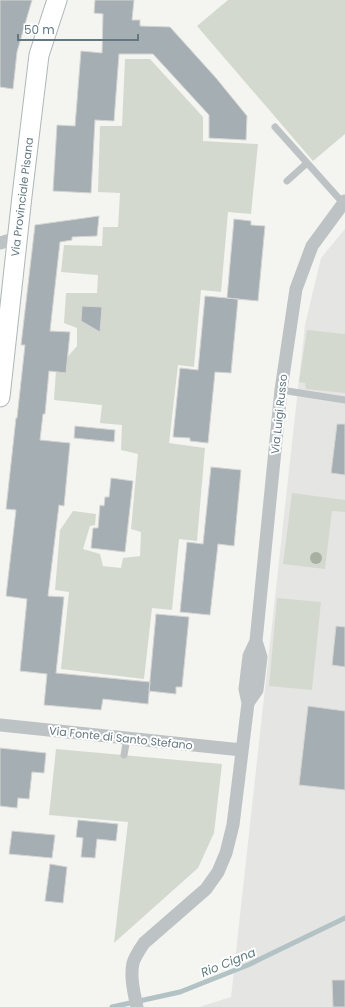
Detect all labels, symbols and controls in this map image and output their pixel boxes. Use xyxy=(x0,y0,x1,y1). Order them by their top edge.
scale bar xyxy=(18,16,138,42)
text: 50 m xyxy=(24,21,55,38)
street label: Via Provinciale Pisana xyxy=(7,136,37,258)
street label: Via Luigi Russo xyxy=(267,373,291,455)
street label: Via Fonte di Santo Stefano xyxy=(48,723,194,753)
water label: Rio Cigna xyxy=(198,943,258,981)

